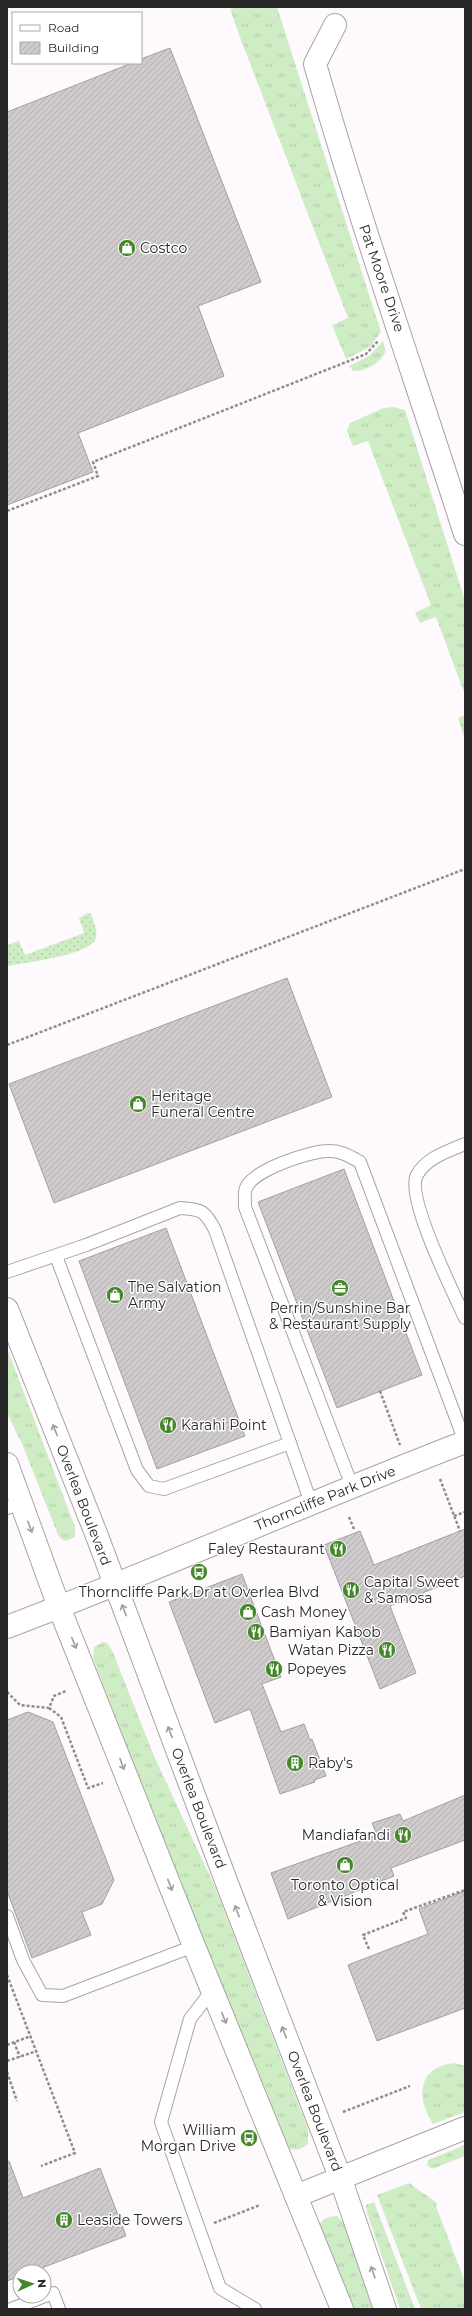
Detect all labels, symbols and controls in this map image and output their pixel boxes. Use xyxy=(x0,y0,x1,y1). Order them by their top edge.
legend xyxy=(12,12,142,64)
text: Road xyxy=(48,20,79,35)
text: Building xyxy=(48,40,99,55)
street label: Pat Moore Drive xyxy=(355,222,409,334)
shop icon: Costco xyxy=(117,238,137,258)
place label: Costco xyxy=(140,239,187,257)
place label: Heritage Funeral Centre xyxy=(151,1087,255,1121)
shop icon: Heritage Funeral Centre xyxy=(128,1094,148,1114)
place label: The Salvation Army xyxy=(128,1278,222,1312)
office icon: Perrin/Sunshine Bar & Restaurant Supply xyxy=(330,1278,350,1298)
shop icon: The Salvation Army xyxy=(105,1285,125,1305)
place label: Perrin/Sunshine Bar & Restaurant Supply xyxy=(269,1299,411,1333)
restaurant icon: Karahi Point xyxy=(158,1415,178,1435)
place label: Karahi Point xyxy=(181,1416,267,1434)
one-way arrow xyxy=(51,1425,59,1437)
street label: Overlea Boulevard xyxy=(53,1442,115,1568)
street label: Thorncliffe Park Drive xyxy=(252,1461,398,1535)
one-way arrow xyxy=(27,1520,35,1532)
restaurant icon: Faley Restaurant xyxy=(328,1539,348,1559)
place label: Faley Restaurant xyxy=(208,1540,325,1558)
bus stop icon: Thorncliffe Park Dr at Overlea Blvd xyxy=(189,1562,209,1582)
place label: Capital Sweet & Samosa xyxy=(364,1573,460,1607)
restaurant icon: Capital Sweet & Samosa xyxy=(341,1580,361,1600)
place label: Thorncliffe Park Dr at Overlea Blvd xyxy=(79,1583,319,1601)
shop icon: Cash Money xyxy=(238,1602,258,1622)
place label: Cash Money xyxy=(261,1603,347,1621)
one-way arrow xyxy=(120,1604,128,1616)
restaurant icon: Bamiyan Kabob xyxy=(246,1622,266,1642)
place label: Bamiyan Kabob xyxy=(269,1623,381,1641)
one-way arrow xyxy=(71,1637,79,1649)
restaurant icon: Watan Pizza xyxy=(377,1640,397,1660)
place label: Watan Pizza xyxy=(288,1641,374,1659)
restaurant icon: Popeyes xyxy=(264,1659,284,1679)
place label: Popeyes xyxy=(287,1660,346,1678)
one-way arrow xyxy=(166,1725,173,1738)
street label: Overlea Boulevard xyxy=(168,1745,230,1871)
building icon: Raby's xyxy=(285,1753,305,1773)
place label: Raby's xyxy=(308,1754,353,1772)
one-way arrow xyxy=(119,1758,127,1770)
restaurant icon: Mandiafandi xyxy=(393,1825,413,1845)
place label: Mandiafandi xyxy=(302,1826,390,1844)
shop icon: Toronto Optical & Vision xyxy=(335,1855,355,1875)
place label: Toronto Optical & Vision xyxy=(291,1876,399,1910)
one-way arrow xyxy=(166,1879,174,1891)
one-way arrow xyxy=(233,1905,241,1917)
one-way arrow xyxy=(221,2012,229,2024)
one-way arrow xyxy=(280,2026,288,2038)
street label: Overlea Boulevard xyxy=(284,2048,346,2174)
place label: William Morgan Drive xyxy=(141,2121,236,2155)
bus stop icon: William Morgan Drive xyxy=(239,2128,259,2148)
building icon: Leaside Towers xyxy=(54,2210,74,2230)
place label: Leaside Towers xyxy=(77,2211,183,2229)
north arrow xyxy=(12,2264,52,2304)
one-way arrow xyxy=(369,2266,376,2279)
text: N xyxy=(35,2279,49,2288)

